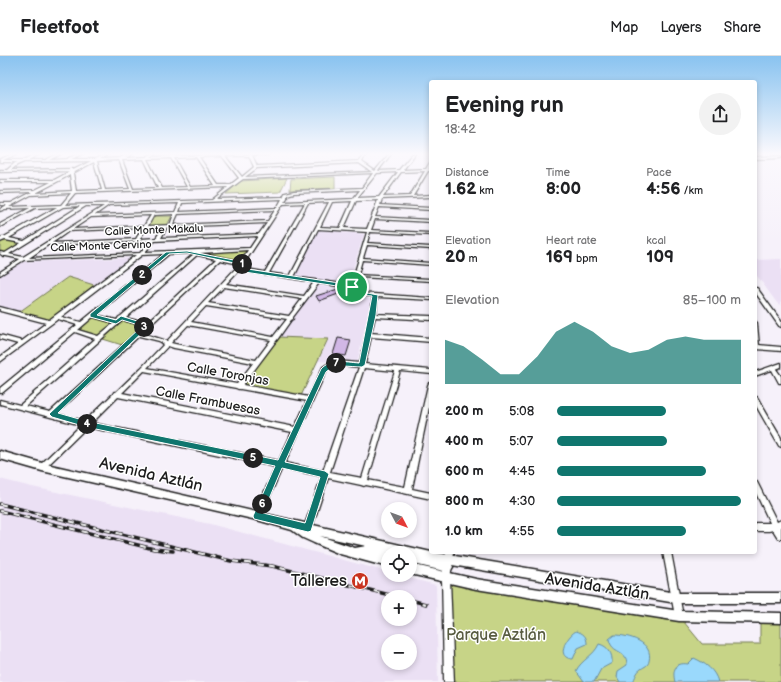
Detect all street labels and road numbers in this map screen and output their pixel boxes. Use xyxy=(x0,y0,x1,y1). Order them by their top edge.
street label: Calle Monte Makalu xyxy=(105,222,203,238)
street label: Calle Monte Cervino xyxy=(50,238,152,254)
street label: Calle Toronjas xyxy=(186,359,271,389)
street label: Calle Frambuesas xyxy=(154,383,262,419)
street label: Avenida Aztlán xyxy=(97,454,205,496)
street label: Avenida Aztlán xyxy=(543,569,651,605)

